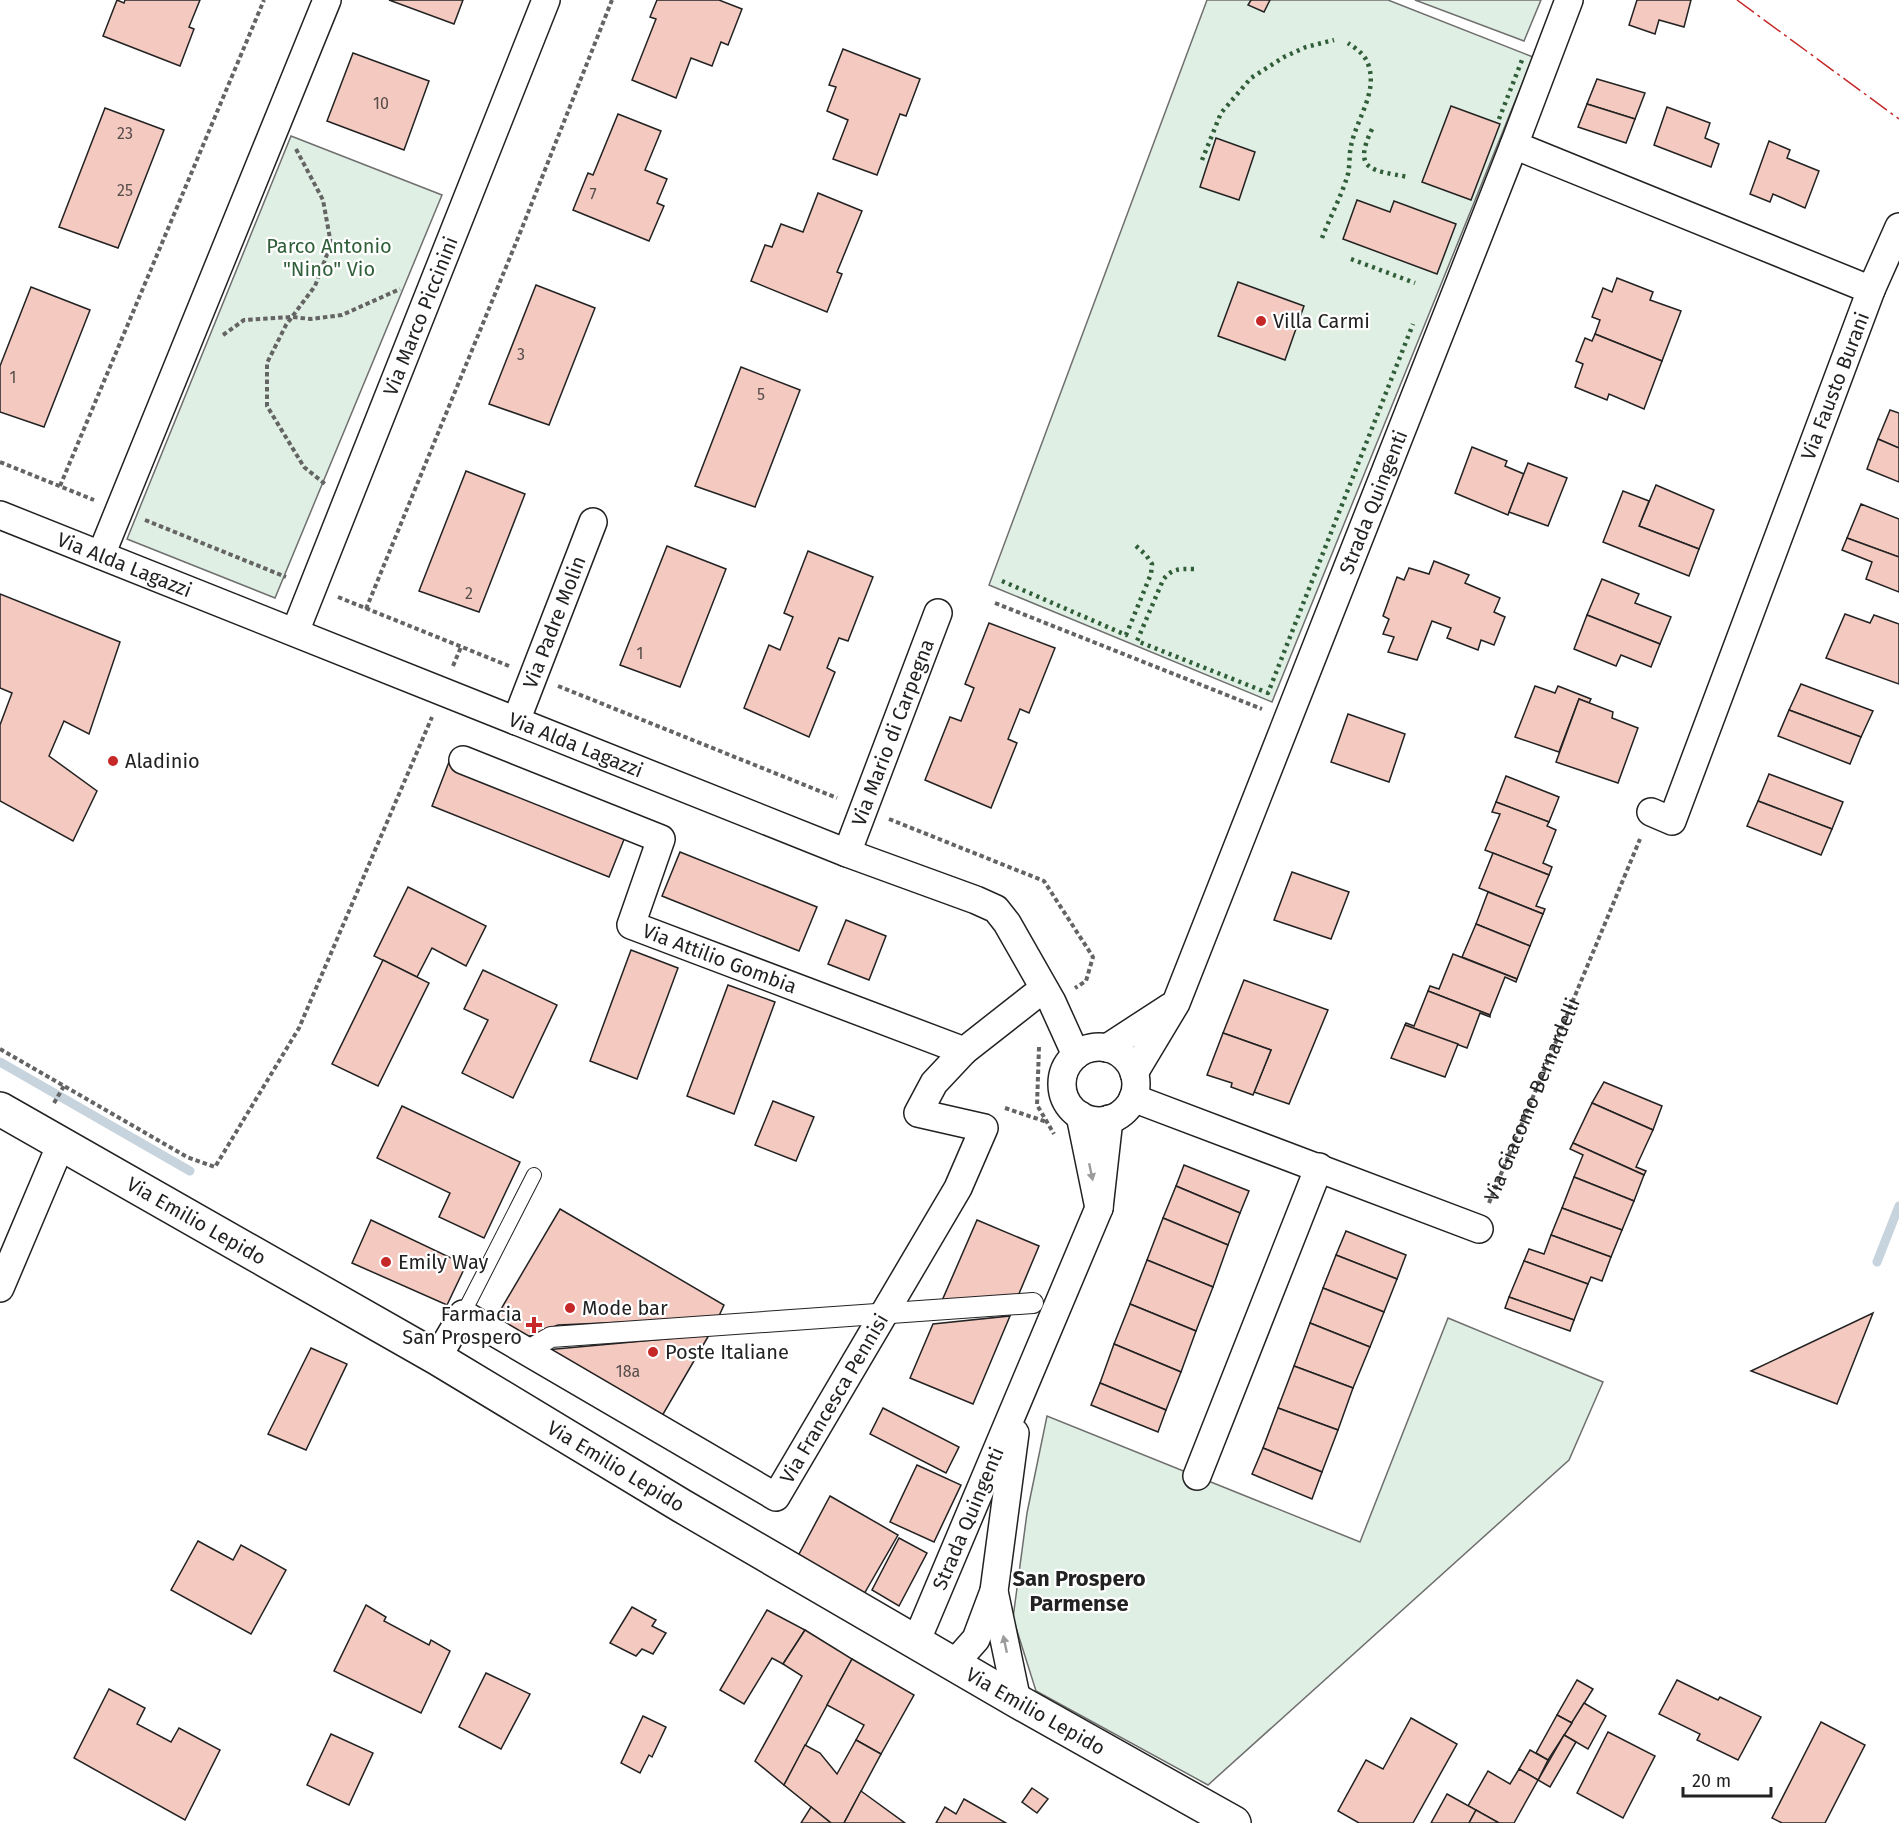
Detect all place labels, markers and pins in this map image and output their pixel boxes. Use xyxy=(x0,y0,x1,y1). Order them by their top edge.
place label: Villa Carmi xyxy=(1273,309,1370,333)
marker: Villa Carmi xyxy=(1254,314,1268,328)
place label: Aladinio xyxy=(125,749,200,773)
marker: Aladinio xyxy=(106,754,120,768)
place label: Emily Way xyxy=(398,1250,489,1274)
marker: Emily Way xyxy=(379,1255,393,1269)
place label: Mode bar xyxy=(582,1296,668,1320)
marker: Mode bar xyxy=(563,1301,577,1315)
place label: Farmacia San Prospero xyxy=(402,1302,522,1349)
marker: Farmacia San Prospero xyxy=(527,1318,541,1332)
place label: Poste Italiane xyxy=(665,1340,789,1364)
marker: Poste Italiane xyxy=(646,1345,660,1359)

